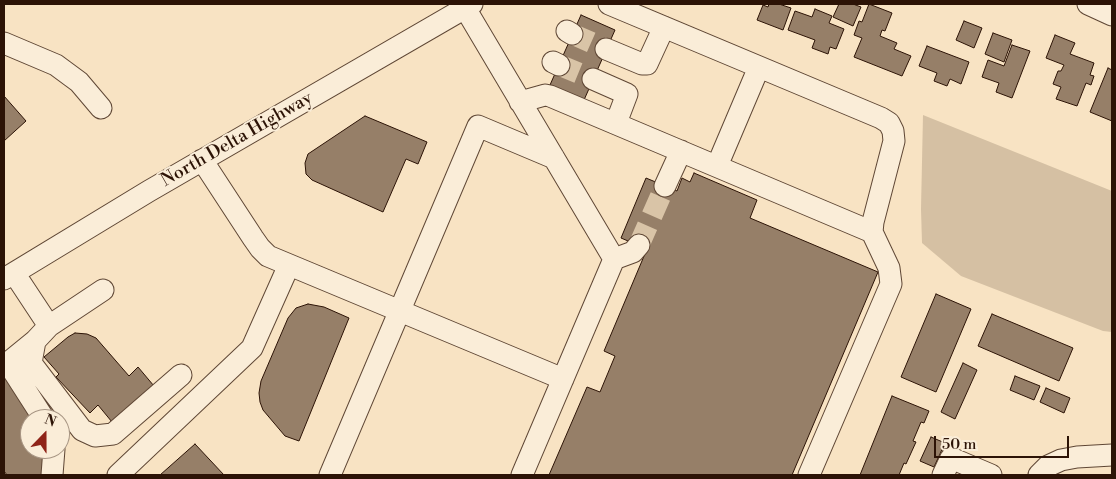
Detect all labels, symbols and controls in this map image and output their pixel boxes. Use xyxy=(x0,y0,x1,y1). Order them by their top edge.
street label: North Delta Highway xyxy=(158,88,316,192)
north arrow xyxy=(20,409,70,459)
text: N xyxy=(42,411,59,431)
scale bar xyxy=(936,426,1071,458)
text: 50 m xyxy=(942,435,976,454)

